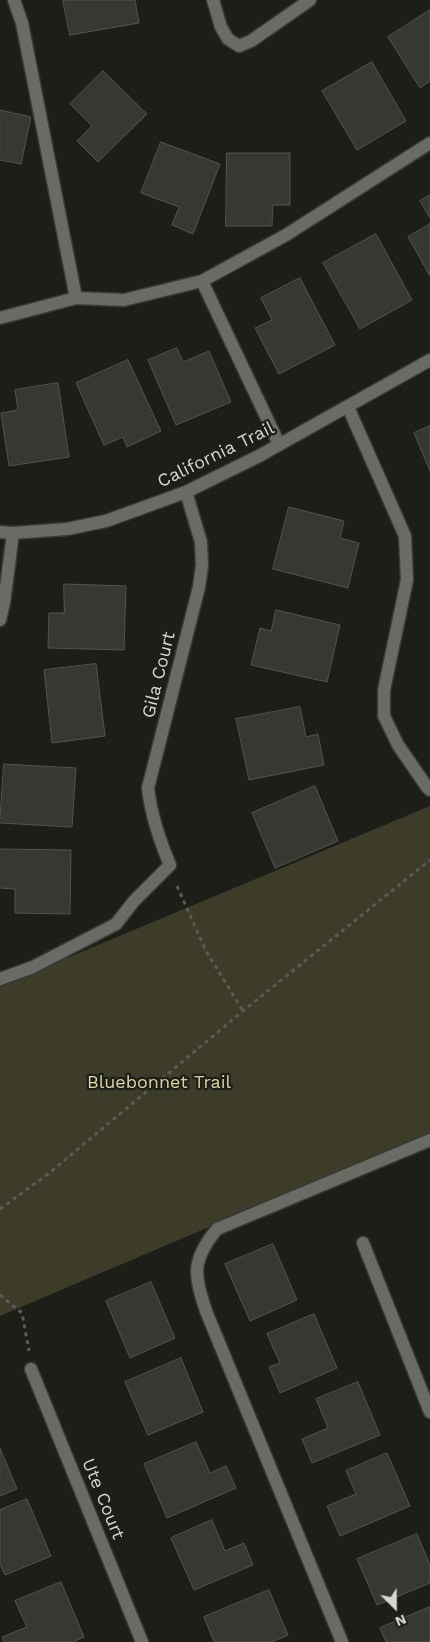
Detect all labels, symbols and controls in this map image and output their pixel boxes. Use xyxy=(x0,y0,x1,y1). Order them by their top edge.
street label: California Trail xyxy=(154,417,278,493)
street label: Gila Court xyxy=(138,630,180,720)
park label: Bluebonnet Trail xyxy=(87,1072,231,1094)
street label: Ute Court xyxy=(77,1455,129,1543)
north arrow xyxy=(370,1582,420,1632)
text: N xyxy=(393,1611,409,1630)

